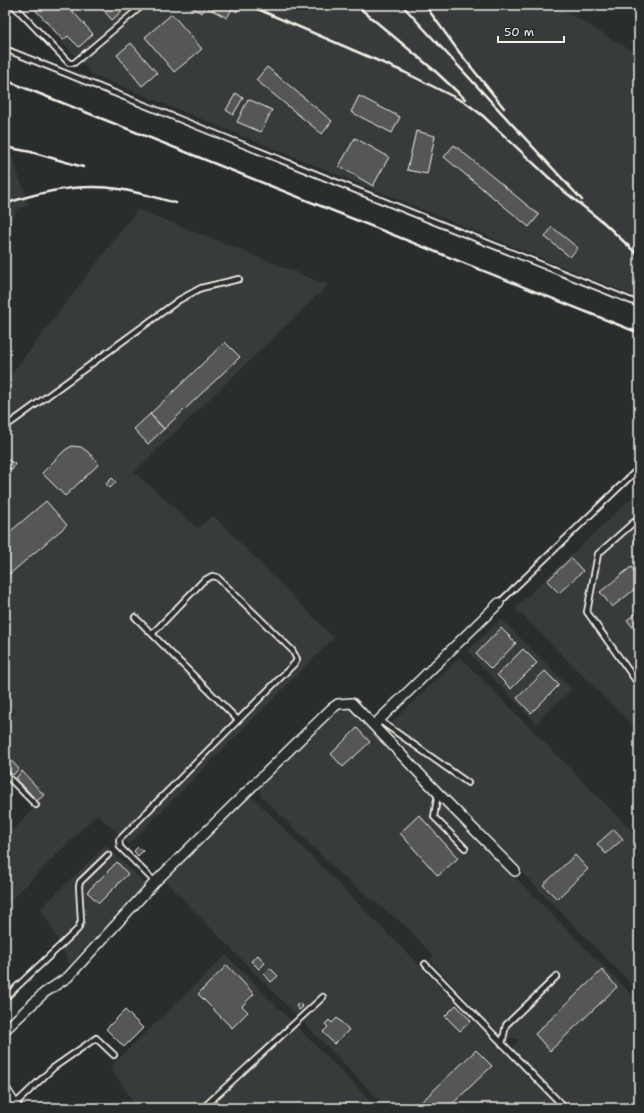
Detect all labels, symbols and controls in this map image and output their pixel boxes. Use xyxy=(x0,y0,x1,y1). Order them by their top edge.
scale bar xyxy=(498,18,564,44)
text: 50 m xyxy=(504,24,534,40)

